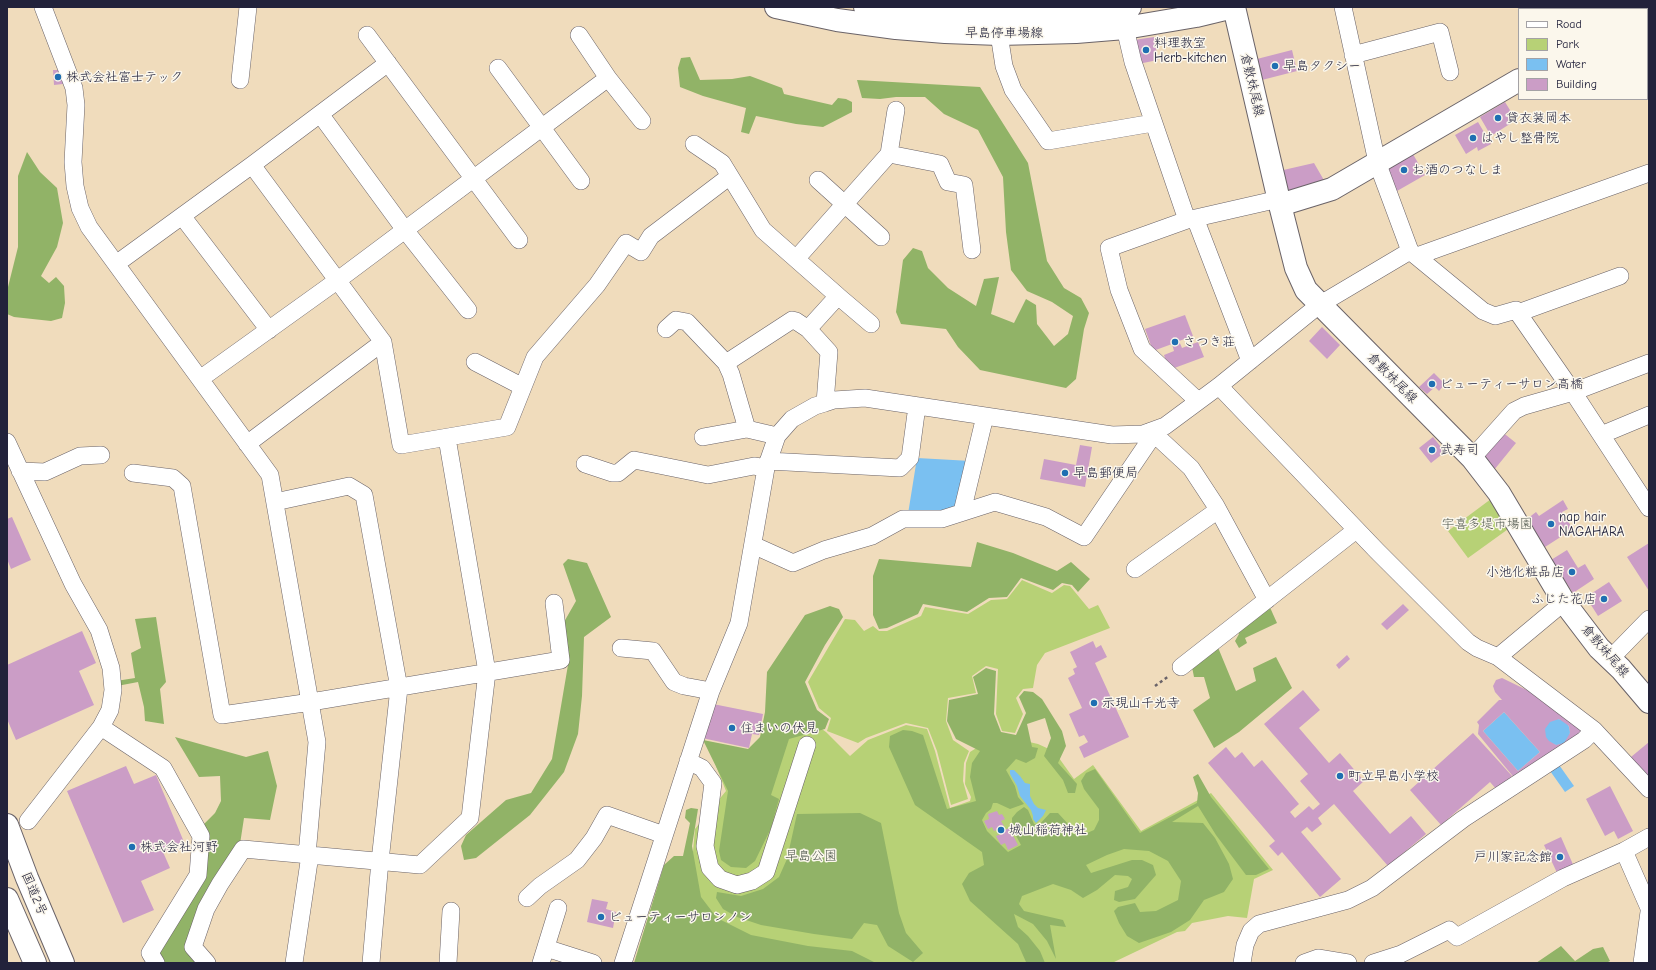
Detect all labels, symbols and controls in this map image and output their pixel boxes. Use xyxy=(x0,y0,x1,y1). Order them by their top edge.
legend xyxy=(1518,8,1648,100)
text: Road xyxy=(1556,17,1582,31)
street label: 早島停車場線 xyxy=(965,25,1043,41)
place label: 料理教室 Herb-kitchen xyxy=(1154,35,1227,66)
text: Park xyxy=(1556,37,1579,51)
marker: 料理教室 Herb-kitchen xyxy=(1141,45,1151,55)
street label: 倉敷妹尾線 xyxy=(1237,52,1267,118)
text: Water xyxy=(1556,57,1586,71)
place label: 早島タクシー xyxy=(1283,58,1361,74)
marker: 早島タクシー xyxy=(1270,61,1280,71)
place label: 株式会社富士テック xyxy=(66,69,183,85)
marker: 株式会社富士テック xyxy=(53,72,63,82)
text: Building xyxy=(1556,77,1597,91)
place label: 貸衣装岡本 xyxy=(1506,110,1571,126)
marker: 貸衣装岡本 xyxy=(1493,113,1503,123)
place label: はやし整骨院 xyxy=(1481,130,1559,146)
marker: はやし整骨院 xyxy=(1468,133,1478,143)
place label: お酒のつなしま xyxy=(1412,162,1503,178)
marker: お酒のつなしま xyxy=(1399,165,1409,175)
place label: さつき荘 xyxy=(1183,334,1235,350)
marker: さつき荘 xyxy=(1170,337,1180,347)
street label: 倉敷妹尾線 xyxy=(1364,350,1420,406)
place label: ビューティーサロン高橋 xyxy=(1440,376,1583,392)
marker: ビューティーサロン高橋 xyxy=(1427,379,1437,389)
place label: 武寿司 xyxy=(1440,442,1479,458)
marker: 武寿司 xyxy=(1427,445,1437,455)
place label: 早島郵便局 xyxy=(1073,465,1138,481)
marker: 早島郵便局 xyxy=(1060,468,1070,478)
place label: nap hair NAGAHARA xyxy=(1559,509,1624,540)
park label: 宇喜多堤市場園 xyxy=(1442,516,1532,532)
marker: nap hair NAGAHARA xyxy=(1546,519,1556,529)
place label: 小池化粧品店 xyxy=(1486,564,1564,580)
marker: 小池化粧品店 xyxy=(1567,567,1577,577)
place label: ふじた花店 xyxy=(1531,591,1596,607)
marker: ふじた花店 xyxy=(1599,594,1609,604)
street label: 倉敷妹尾線 xyxy=(1578,621,1632,681)
place label: 示現山千光寺 xyxy=(1102,695,1180,711)
marker: 示現山千光寺 xyxy=(1089,698,1099,708)
place label: 住まいの伏見 xyxy=(740,720,818,736)
marker: 住まいの伏見 xyxy=(727,723,737,733)
place label: 町立早島小学校 xyxy=(1348,768,1439,784)
marker: 町立早島小学校 xyxy=(1335,771,1345,781)
place label: 城山稲荷神社 xyxy=(1009,822,1087,838)
marker: 城山稲荷神社 xyxy=(996,825,1006,835)
place label: 株式会社河野 xyxy=(140,839,218,855)
marker: 株式会社河野 xyxy=(127,842,137,852)
park label: 早島公園 xyxy=(785,848,837,864)
place label: 戸川家記念館 xyxy=(1474,849,1552,865)
marker: 戸川家記念館 xyxy=(1555,852,1565,862)
street label: 国道2号 xyxy=(18,870,50,918)
place label: ビューティーサロンノン xyxy=(609,909,752,925)
marker: ビューティーサロンノン xyxy=(596,912,606,922)

